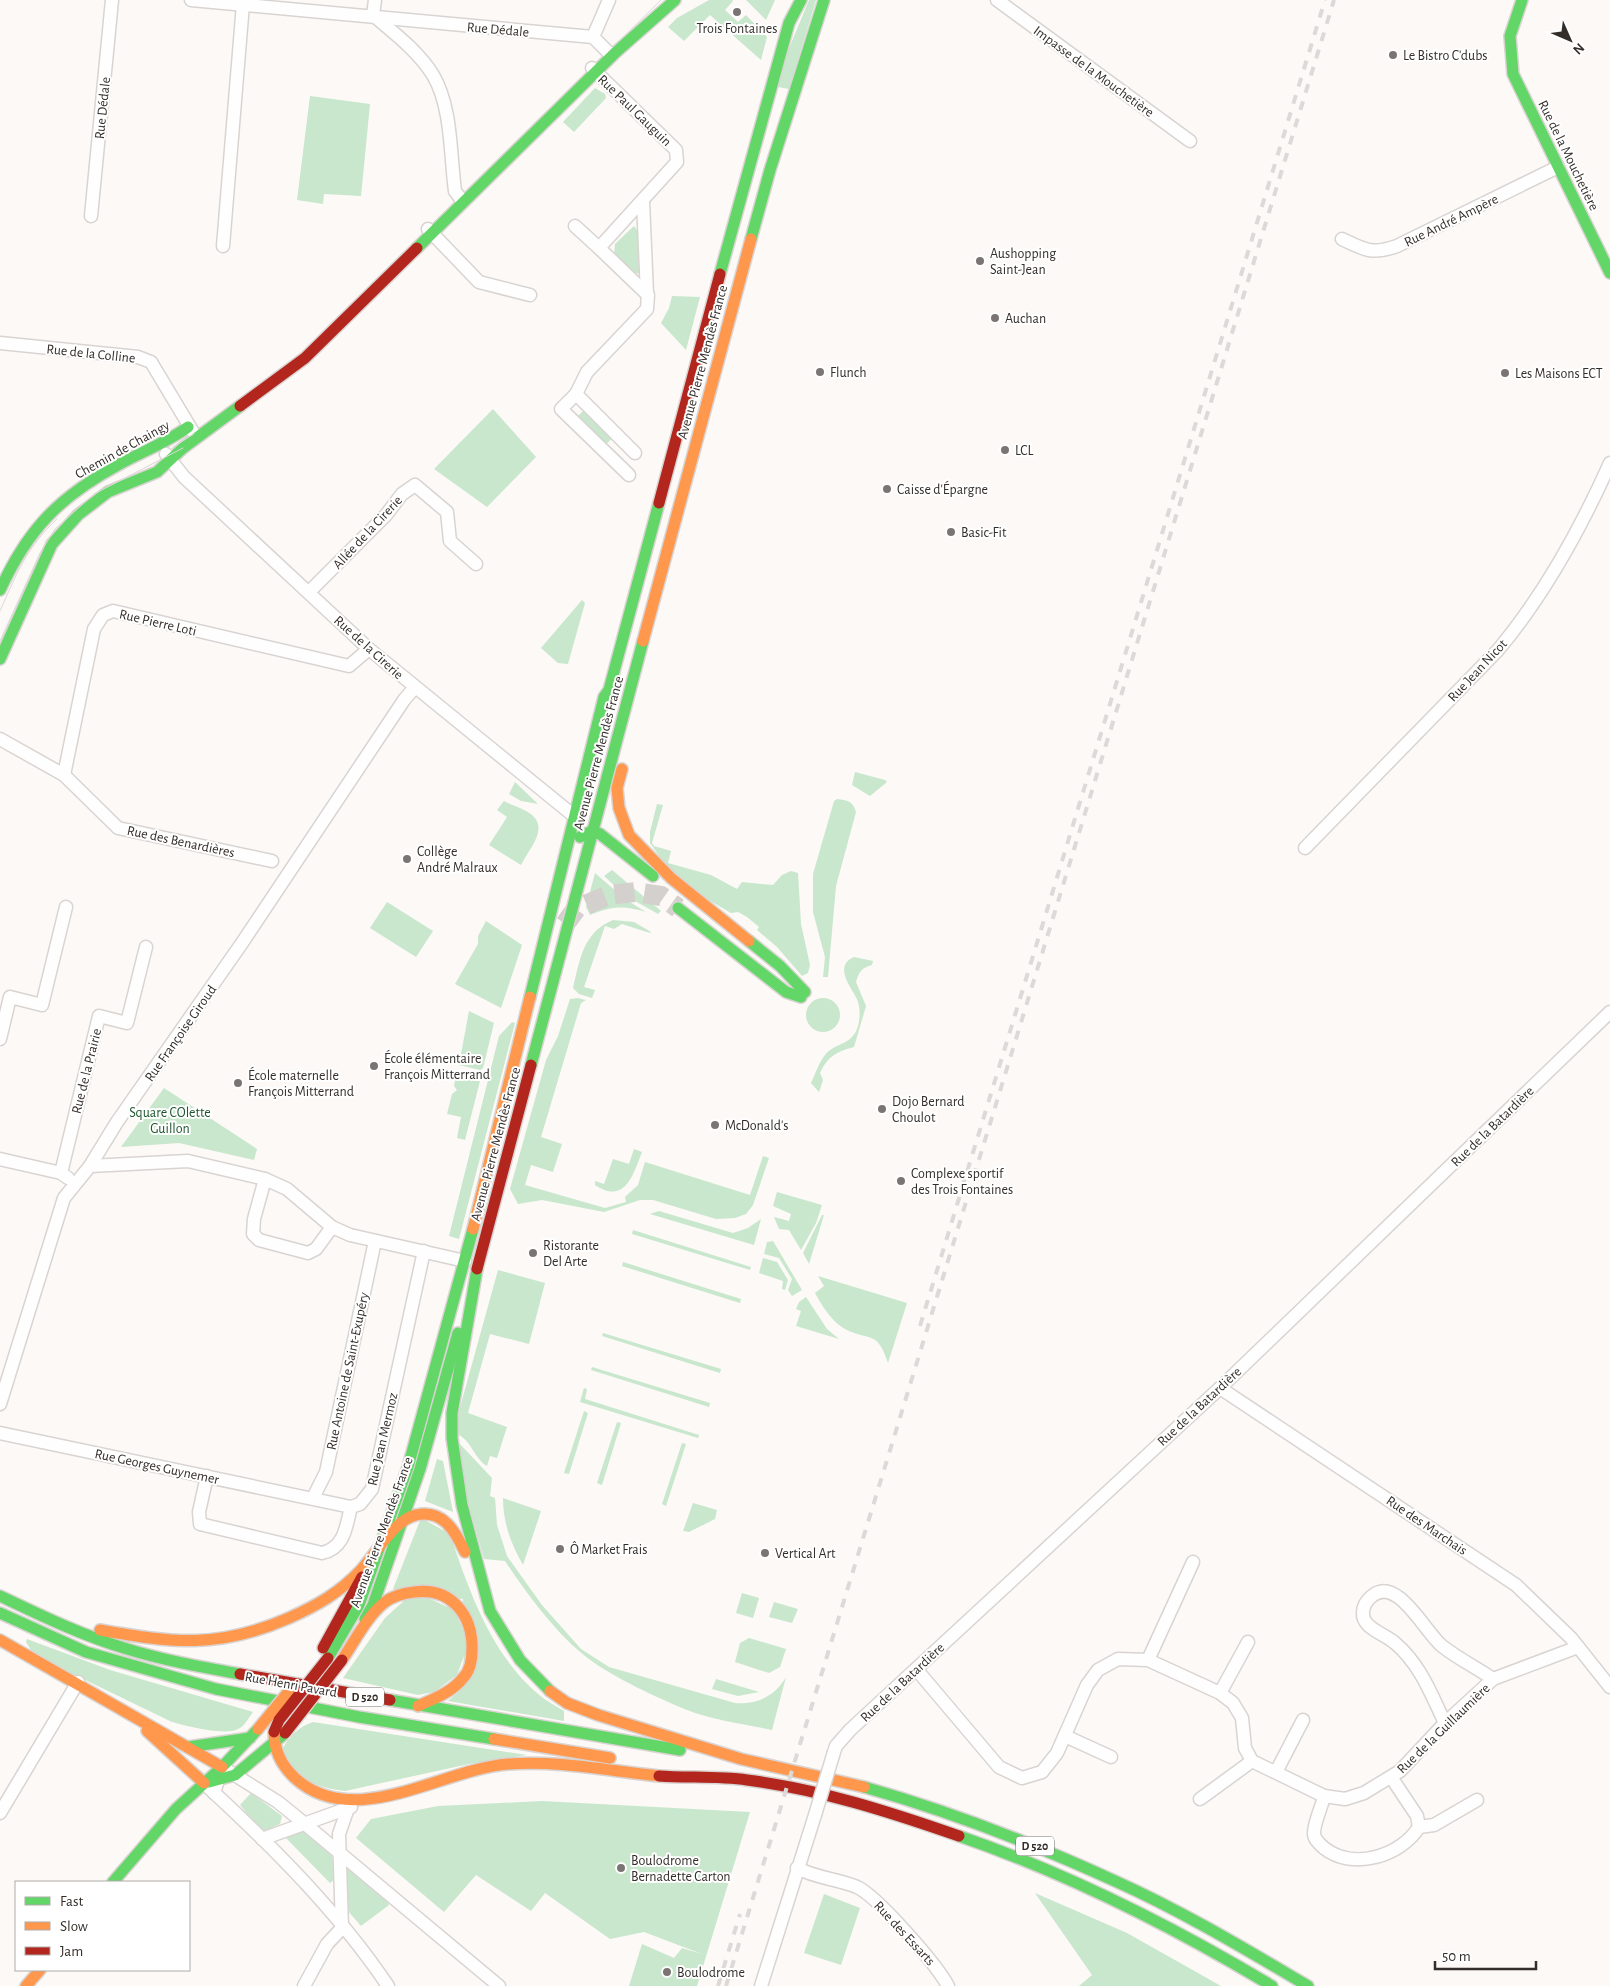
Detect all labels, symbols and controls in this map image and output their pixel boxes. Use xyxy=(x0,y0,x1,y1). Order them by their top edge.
marker: Trois Fontaines xyxy=(731,6,743,18)
north arrow xyxy=(1545,15,1595,65)
street label: Rue Dédale xyxy=(466,20,530,40)
place label: Trois Fontaines xyxy=(697,22,777,36)
street label: Impasse de la Mouchetière xyxy=(1031,24,1156,120)
text: N xyxy=(1570,40,1587,57)
marker: Le Bistro C'dubs xyxy=(1387,49,1399,61)
place label: Le Bistro C'dubs xyxy=(1403,49,1488,63)
street label: Rue Paul Gauguin xyxy=(595,72,674,149)
street label: Rue Dédale xyxy=(93,76,113,140)
street label: Rue de la Mouchetière xyxy=(1535,98,1601,213)
street label: Rue André Ampère xyxy=(1402,192,1501,250)
place label: Aushopping Saint-Jean xyxy=(990,247,1056,277)
marker: Aushopping Saint-Jean xyxy=(974,255,986,267)
street label: Avenue Pierre Mendès France xyxy=(676,284,730,441)
marker: Auchan xyxy=(989,312,1001,324)
place label: Auchan xyxy=(1005,312,1046,326)
street label: Rue de la Colline xyxy=(46,342,136,366)
marker: Flunch xyxy=(814,366,826,378)
place label: Flunch xyxy=(830,366,866,380)
marker: Les Maisons ECT xyxy=(1499,367,1511,379)
place label: Les Maisons ECT xyxy=(1515,367,1603,381)
street label: Chemin de Chaingy xyxy=(73,418,172,482)
marker: LCL xyxy=(999,444,1011,456)
place label: LCL xyxy=(1015,444,1034,458)
place label: Caisse d'Épargne xyxy=(897,480,988,497)
marker: Caisse d'Épargne xyxy=(881,483,893,495)
street label: Allée de la Cirerie xyxy=(330,493,405,572)
marker: Basic-Fit xyxy=(945,526,957,538)
place label: Basic-Fit xyxy=(961,526,1007,540)
street label: Rue Pierre Loti xyxy=(118,607,198,639)
street label: Rue de la Cirerie xyxy=(331,613,406,682)
street label: Rue Jean Nicot xyxy=(1446,636,1510,705)
street label: Avenue Pierre Mendès France xyxy=(572,675,626,832)
street label: Rue des Benardières xyxy=(126,824,236,860)
place label: Collège André Malraux xyxy=(417,845,498,875)
marker: Collège André Malraux xyxy=(401,853,413,865)
street label: Rue Françoise Giroud xyxy=(142,983,219,1084)
street label: Rue de la Prairie xyxy=(70,1027,104,1115)
place label: École élémentaire François Mitterrand xyxy=(384,1049,490,1082)
marker: École élémentaire François Mitterrand xyxy=(368,1060,380,1072)
place label: École maternelle François Mitterrand xyxy=(248,1066,354,1099)
street label: Avenue Pierre Mendès France xyxy=(469,1066,523,1223)
marker: École maternelle François Mitterrand xyxy=(232,1077,244,1089)
street label: Rue de la Batardière xyxy=(1449,1084,1537,1170)
place label: Dojo Bernard Choulot xyxy=(892,1095,964,1125)
marker: Dojo Bernard Choulot xyxy=(876,1103,888,1115)
park label: Square COlette Guillon xyxy=(129,1106,211,1136)
marker: McDonald's xyxy=(709,1119,721,1131)
place label: McDonald's xyxy=(725,1119,788,1133)
place label: Complexe sportif des Trois Fontaines xyxy=(911,1167,1013,1197)
marker: Complexe sportif des Trois Fontaines xyxy=(895,1175,907,1187)
place label: Ristorante Del Arte xyxy=(543,1239,599,1269)
marker: Ristorante Del Arte xyxy=(527,1247,539,1259)
street label: Rue Antoine de Saint-Exupéry xyxy=(324,1291,372,1451)
street label: Rue de la Batardière xyxy=(1155,1364,1244,1449)
street label: Rue Jean Mermoz xyxy=(365,1391,401,1487)
street label: Rue Georges Guynemer xyxy=(93,1447,221,1487)
street label: Avenue Pierre Mendès France xyxy=(348,1455,416,1609)
street label: Rue des Marchais xyxy=(1384,1494,1469,1558)
place label: Ô Market Frais xyxy=(570,1541,647,1557)
marker: Ô Market Frais xyxy=(554,1543,566,1555)
marker: Vertical Art xyxy=(759,1547,771,1559)
place label: Vertical Art xyxy=(775,1547,836,1561)
street label: Rue de la Batardière xyxy=(858,1640,947,1725)
street label: Rue Henri Pavard xyxy=(244,1670,338,1700)
street label: Rue de la Guillaumière xyxy=(1395,1681,1493,1776)
road number: D 520 xyxy=(346,1688,384,1706)
road number: D 520 xyxy=(1016,1836,1054,1855)
place label: Boulodrome Bernadette Carton xyxy=(631,1854,731,1884)
marker: Boulodrome Bernadette Carton xyxy=(615,1862,627,1874)
legend xyxy=(15,1881,190,1971)
text: Fast xyxy=(60,1894,84,1909)
street label: Rue des Essarts xyxy=(871,1899,937,1969)
text: Slow xyxy=(60,1919,88,1934)
scale bar xyxy=(1435,1938,1536,1970)
text: Jam xyxy=(60,1944,83,1959)
text: 50 m xyxy=(1442,1949,1471,1964)
marker: Boulodrome xyxy=(661,1966,673,1978)
place label: Boulodrome xyxy=(677,1966,745,1980)

